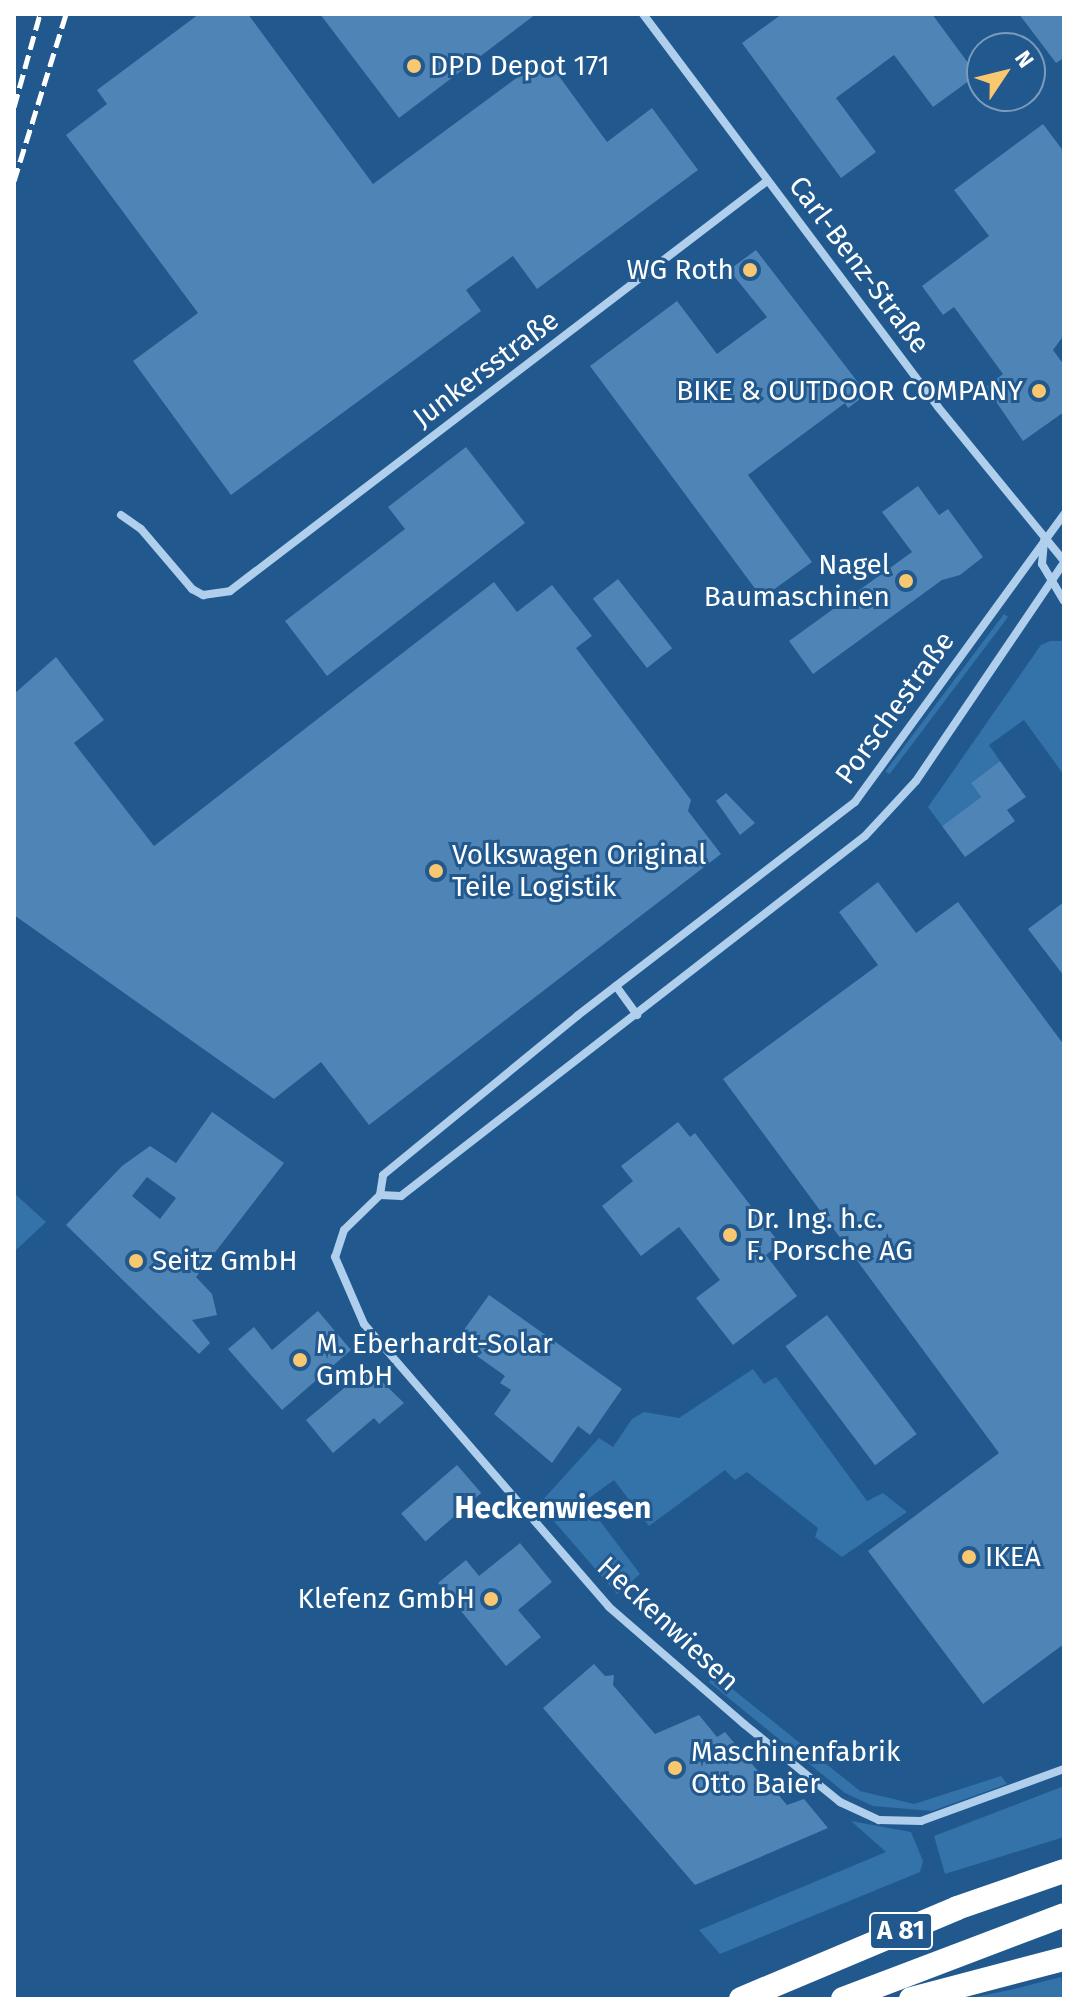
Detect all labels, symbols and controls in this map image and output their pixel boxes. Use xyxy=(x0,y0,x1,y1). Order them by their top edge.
north arrow xyxy=(966,32,1046,112)
text: N xyxy=(1009,45,1040,73)
place label: DPD Depot 171 xyxy=(430,49,610,83)
marker: DPD Depot 171 xyxy=(405,57,423,75)
street label: Carl-Benz-Straße xyxy=(781,170,937,360)
place label: WG Roth xyxy=(626,253,734,287)
marker: WG Roth xyxy=(741,261,759,279)
street label: Junkersstraße xyxy=(406,303,566,435)
place label: BIKE & OUTDOOR COMPANY xyxy=(676,374,1023,408)
marker: BIKE & OUTDOOR COMPANY xyxy=(1030,382,1048,400)
place label: Nagel Baumaschinen xyxy=(704,548,890,614)
marker: Nagel Baumaschinen xyxy=(897,572,915,590)
street label: Porschestraße xyxy=(828,625,962,791)
place label: Volkswagen Original Teile Logistik xyxy=(452,838,706,904)
marker: Volkswagen Original Teile Logistik xyxy=(427,862,445,880)
place label: Dr. Ing. h.c. F. Porsche AG xyxy=(746,1202,913,1268)
marker: Dr. Ing. h.c. F. Porsche AG xyxy=(721,1226,739,1244)
place label: Seitz GmbH xyxy=(152,1244,298,1278)
marker: Seitz GmbH xyxy=(127,1252,145,1270)
place label: M. Eberhardt-Solar GmbH xyxy=(316,1327,553,1393)
marker: M. Eberhardt-Solar GmbH xyxy=(291,1351,309,1369)
district label: Heckenwiesen xyxy=(455,1490,651,1526)
place label: IKEA xyxy=(985,1540,1041,1574)
marker: IKEA xyxy=(960,1548,978,1566)
street label: Heckenwiesen xyxy=(590,1550,746,1698)
place label: Klefenz GmbH xyxy=(297,1582,475,1616)
marker: Klefenz GmbH xyxy=(482,1590,500,1608)
place label: Maschinenfabrik Otto Baier xyxy=(691,1735,900,1801)
marker: Maschinenfabrik Otto Baier xyxy=(666,1759,684,1777)
road number: A 81 xyxy=(869,1909,933,1953)

